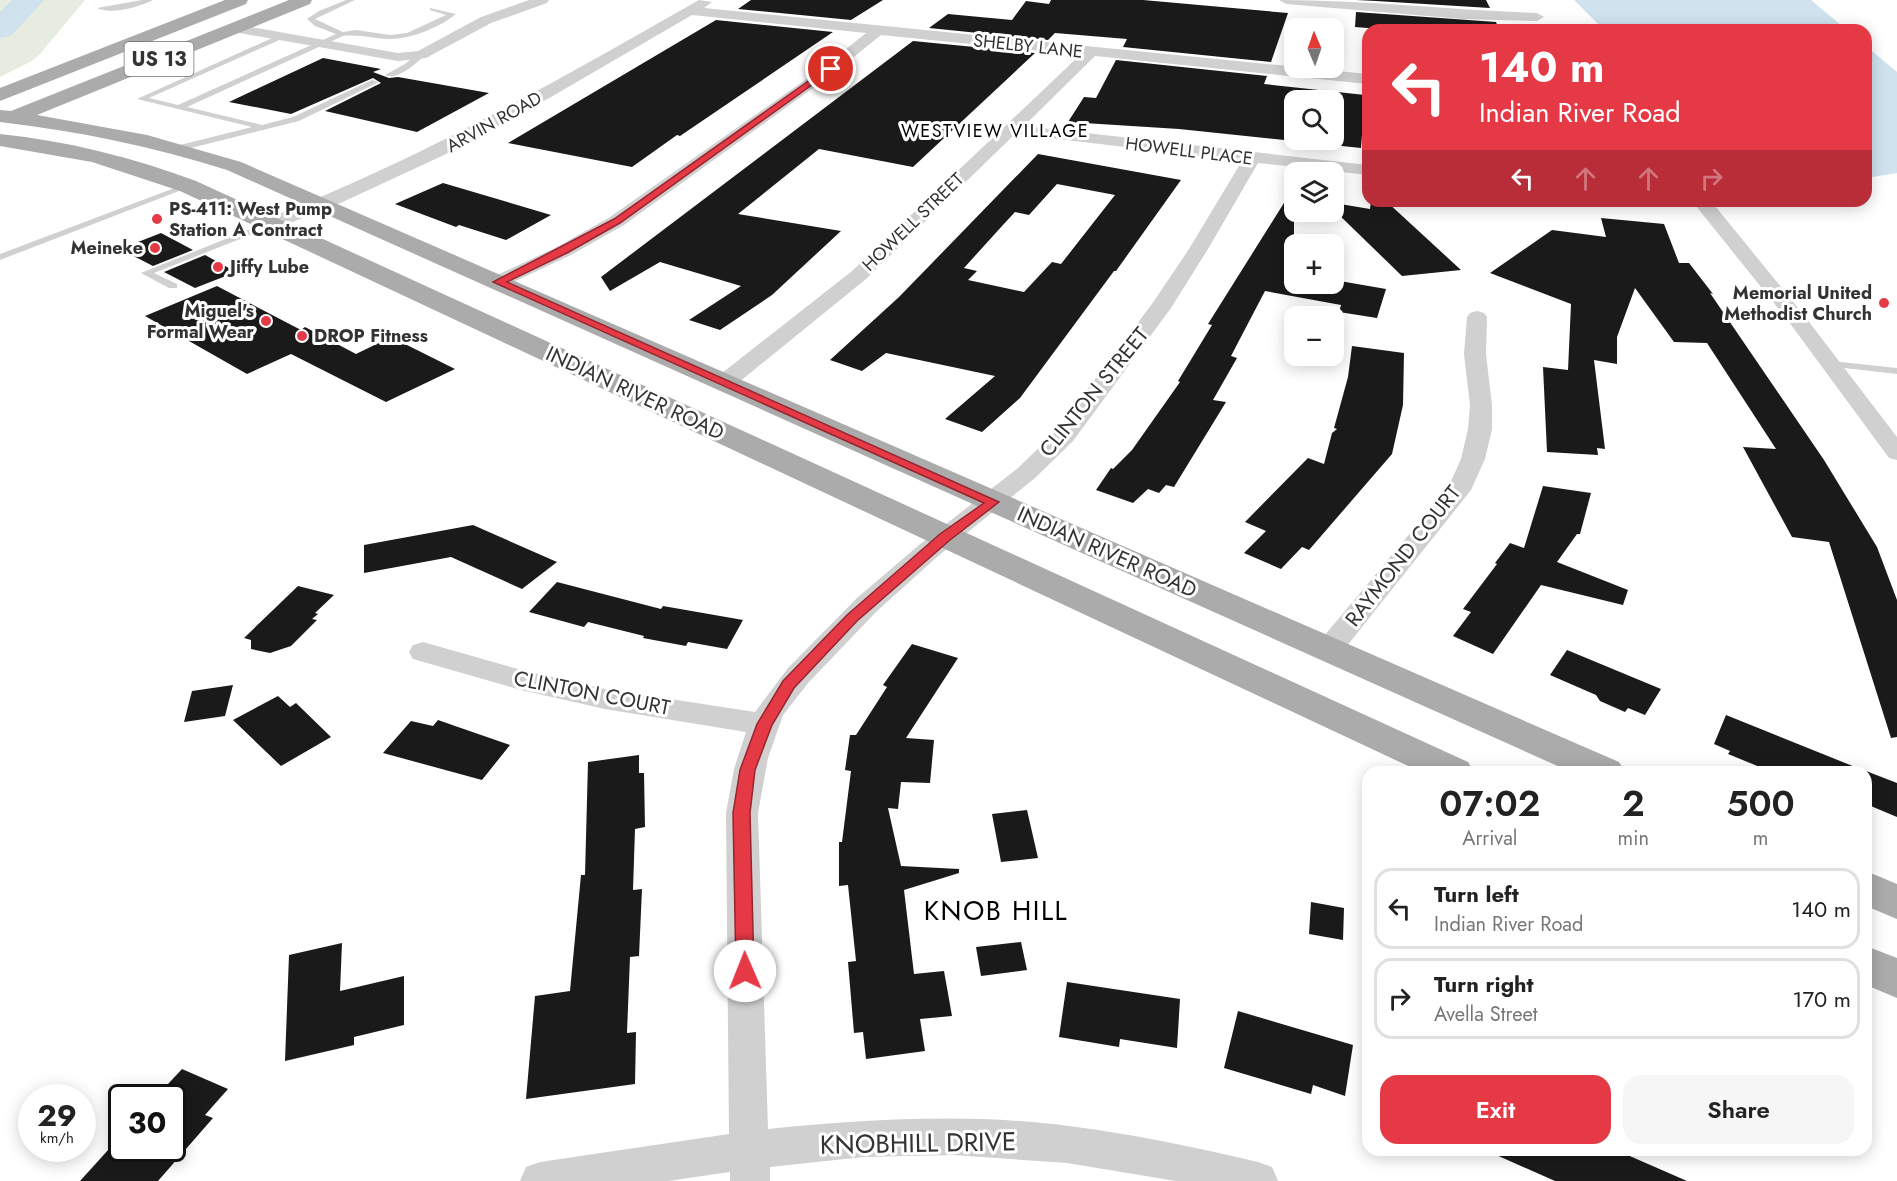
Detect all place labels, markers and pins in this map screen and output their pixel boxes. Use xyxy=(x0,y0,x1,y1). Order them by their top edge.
pin xyxy=(805,43,856,94)
place label: PS-411: West Pump Station A Contract xyxy=(169,196,332,243)
marker: PS-411: West Pump Station A Contract xyxy=(150,212,164,226)
place label: Meineke xyxy=(71,235,143,261)
marker: Meineke xyxy=(148,241,162,255)
place label: Jiffy Lube xyxy=(227,254,309,280)
marker: Jiffy Lube xyxy=(211,260,225,274)
place label: Memorial United Methodist Church xyxy=(1724,280,1872,327)
marker: Memorial United Methodist Church xyxy=(1877,296,1891,310)
place label: Miguel's Formal Wear xyxy=(147,298,255,345)
marker: Miguel's Formal Wear xyxy=(259,314,273,328)
place label: DROP Fitness xyxy=(314,323,428,349)
marker: DROP Fitness xyxy=(295,329,309,343)

